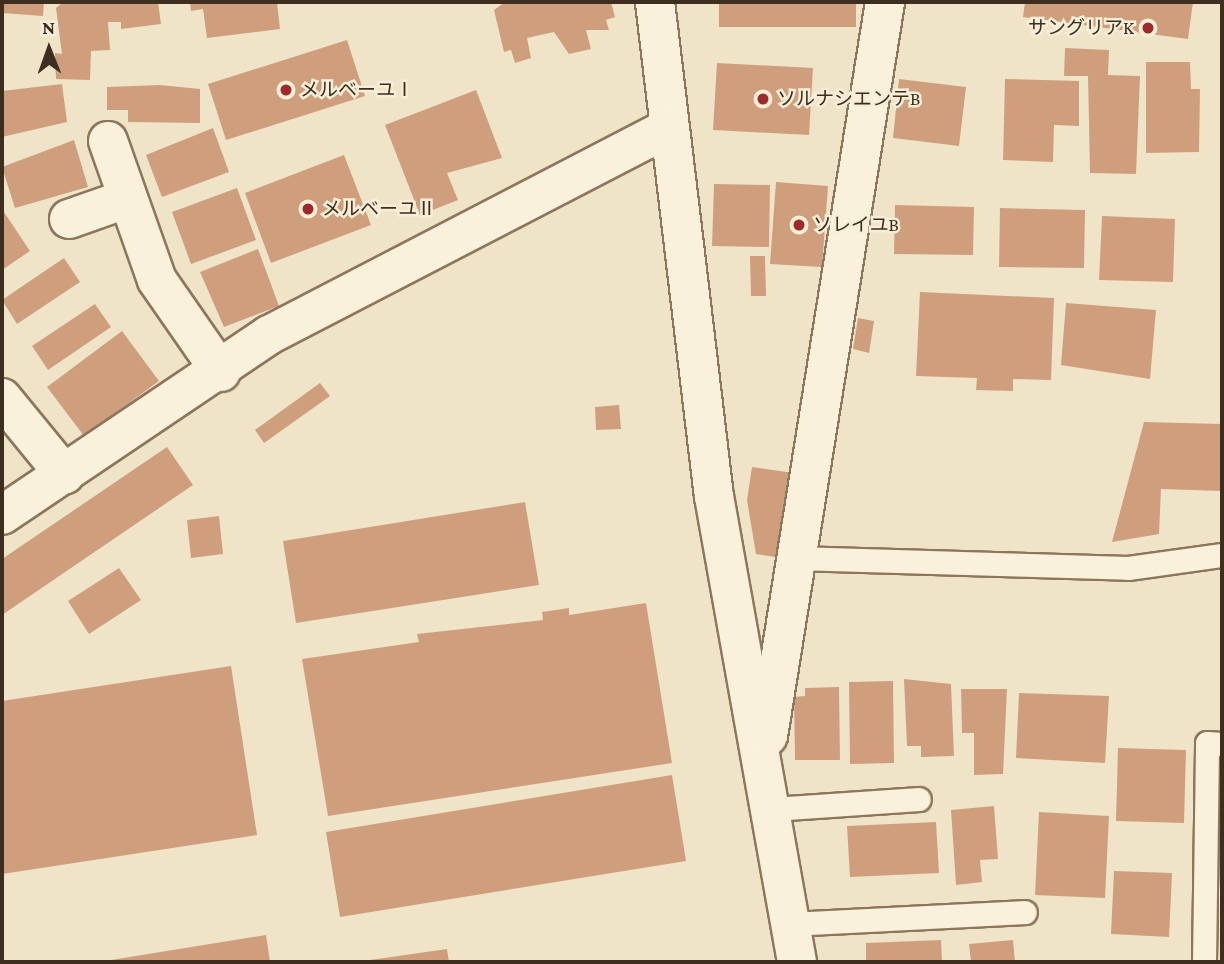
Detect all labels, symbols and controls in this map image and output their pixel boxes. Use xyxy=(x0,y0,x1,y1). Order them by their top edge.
north arrow xyxy=(14,14,84,84)
text: N xyxy=(42,17,55,38)
place label: サングリアK xyxy=(1028,17,1134,39)
marker: サングリアK xyxy=(1140,20,1156,36)
place label: メルベーユⅠ xyxy=(300,79,414,101)
marker: メルベーユⅠ xyxy=(278,82,294,98)
place label: ソルナシエンテB xyxy=(777,88,920,110)
marker: ソルナシエンテB xyxy=(755,91,771,107)
place label: メルベーユⅡ xyxy=(322,198,436,220)
marker: メルベーユⅡ xyxy=(300,201,316,217)
place label: ソレイユB xyxy=(813,214,899,236)
marker: ソレイユB xyxy=(791,217,807,233)

